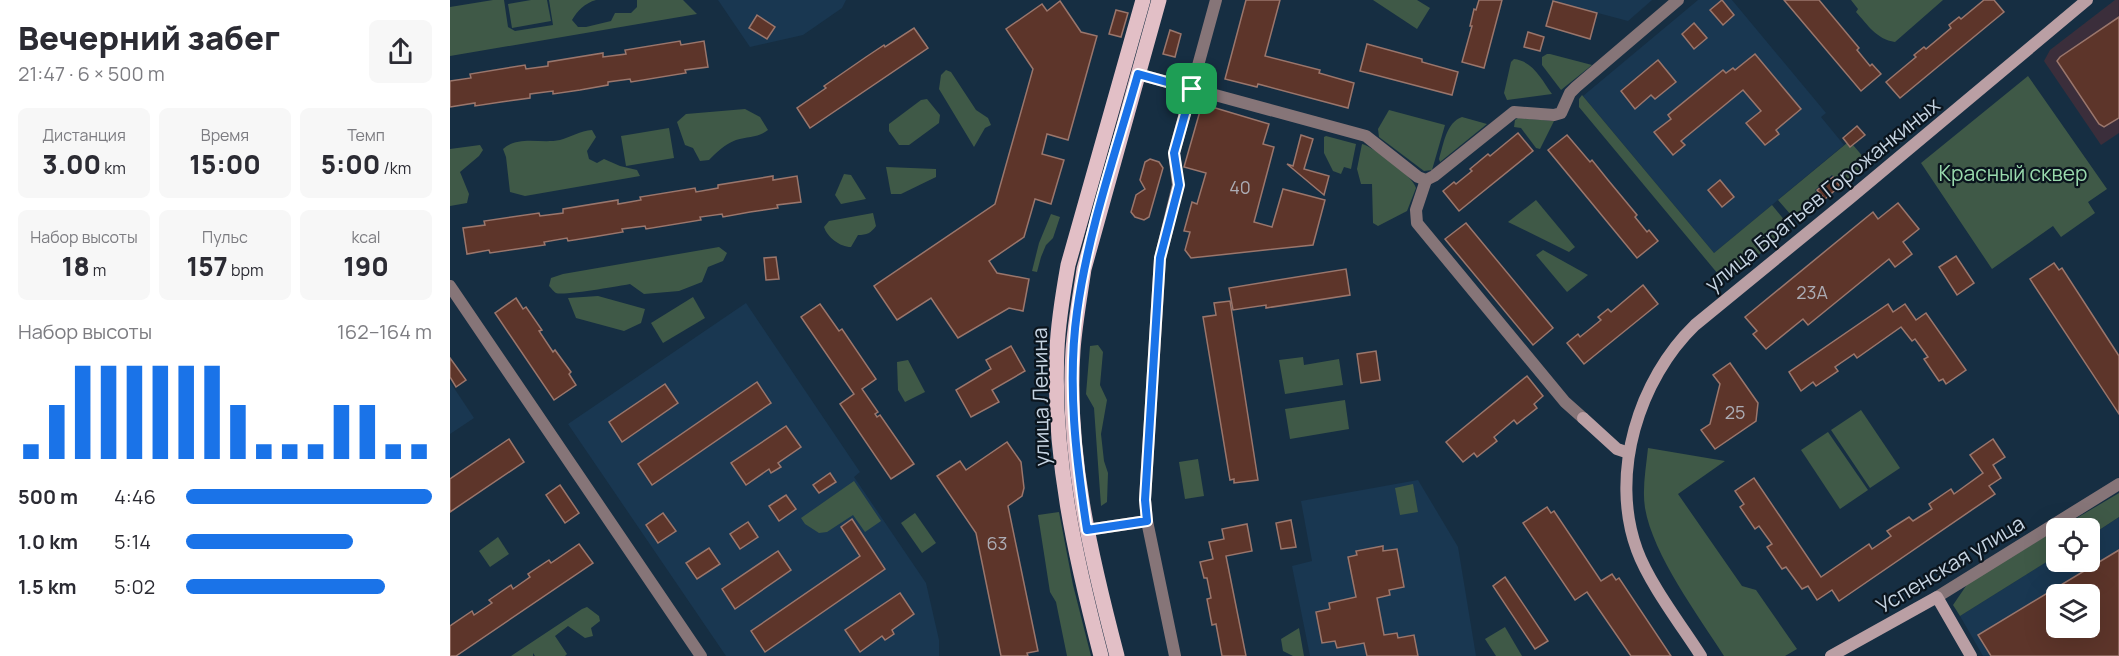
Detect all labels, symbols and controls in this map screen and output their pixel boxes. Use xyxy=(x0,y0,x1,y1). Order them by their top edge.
text: Вечерний забег xyxy=(18,15,280,60)
button: share xyxy=(369,20,432,83)
text: 21:47 · 6 × 500 m xyxy=(18,60,165,87)
pin xyxy=(1166,63,1217,114)
icon: arrive xyxy=(1175,72,1208,105)
street label: улица Братьев Горожанкиных xyxy=(1699,90,1945,298)
text: Дистанция xyxy=(42,124,126,146)
text: Время xyxy=(201,124,249,146)
text: Темп xyxy=(347,124,385,146)
text: 3.00 xyxy=(42,146,101,182)
text: 15:00 xyxy=(189,146,261,182)
text: 5:00 xyxy=(321,146,380,182)
text: km xyxy=(101,157,126,179)
text: /km xyxy=(380,157,411,179)
park label: Красный сквер xyxy=(1939,159,2087,187)
house number: 40 xyxy=(1229,175,1251,199)
text: Набор высоты xyxy=(30,226,138,248)
text: Пульс xyxy=(202,226,248,248)
text: kcal xyxy=(351,226,381,248)
text: 18 xyxy=(62,248,90,284)
text: 157 xyxy=(187,248,228,284)
text: 190 xyxy=(343,248,389,284)
text: m xyxy=(90,259,106,281)
text: bpm xyxy=(228,259,263,281)
house number: 23А xyxy=(1796,280,1828,304)
text: Набор высоты xyxy=(18,318,152,345)
text: 162–164 m xyxy=(337,318,432,345)
street label: улица Ленина xyxy=(1025,327,1055,467)
house number: 25 xyxy=(1725,400,1745,424)
text: 500 m xyxy=(18,483,78,510)
text: 4:46 xyxy=(114,483,156,510)
street label: Успенская улица xyxy=(1871,509,2029,619)
map controls xyxy=(2046,518,2100,638)
button: locate xyxy=(2046,518,2100,572)
text: 1.0 km xyxy=(18,528,78,555)
text: 5:14 xyxy=(114,528,151,555)
house number: 63 xyxy=(986,531,1008,555)
text: 1.5 km xyxy=(18,573,77,600)
text: 5:02 xyxy=(114,573,155,600)
button: layers xyxy=(2046,584,2100,638)

